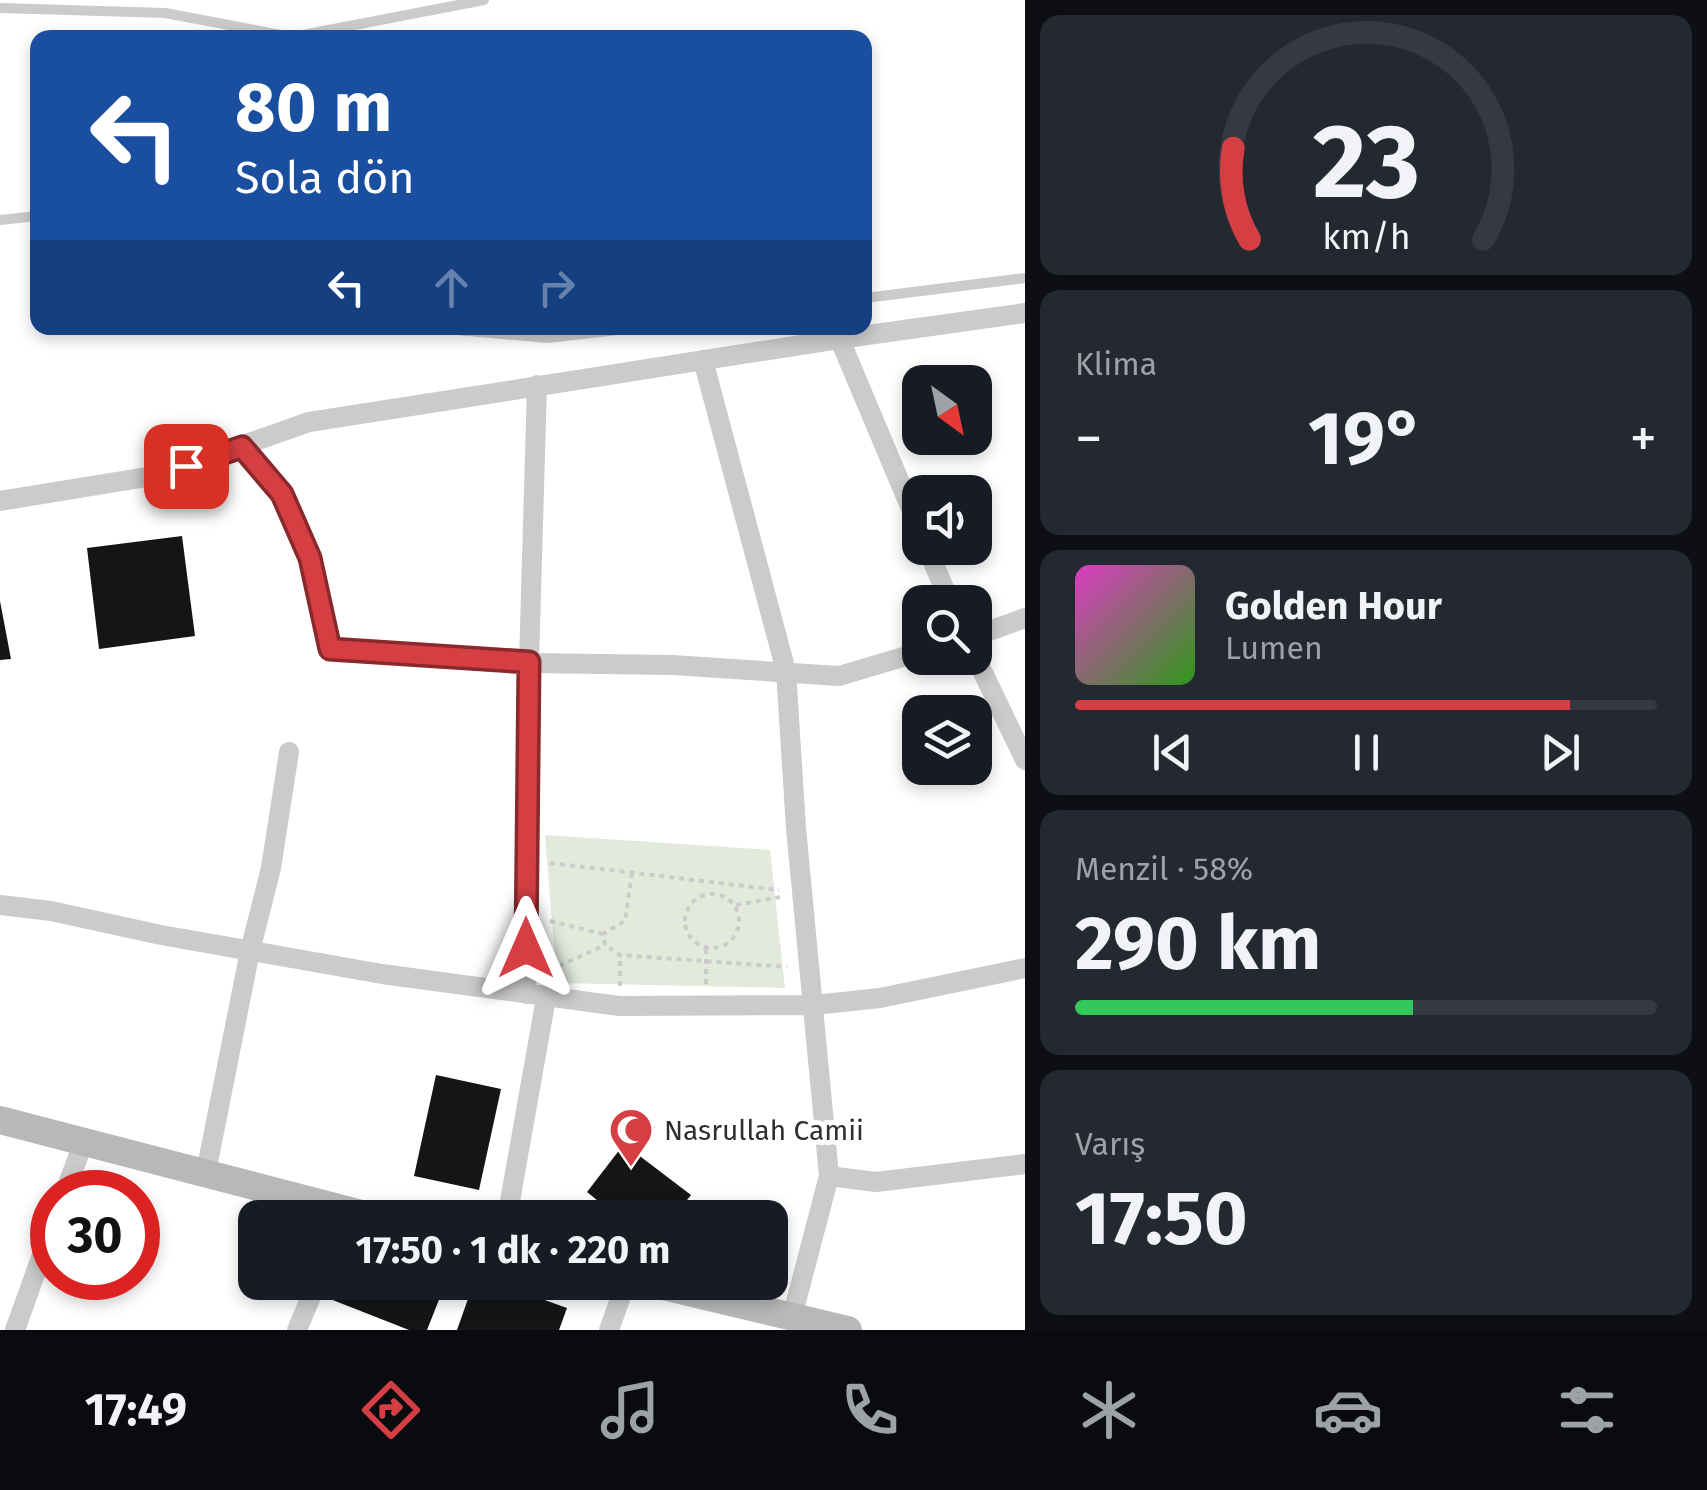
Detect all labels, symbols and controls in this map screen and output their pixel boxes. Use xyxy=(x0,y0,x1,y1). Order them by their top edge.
text: 80 m xyxy=(235,66,392,150)
icon: left xyxy=(70,70,200,200)
text: 23 xyxy=(1312,100,1420,225)
text: Sola dön xyxy=(235,151,415,205)
text: km/h xyxy=(1322,216,1410,258)
icon: left xyxy=(319,260,374,315)
icon: ahead xyxy=(424,260,479,315)
icon: right xyxy=(529,260,584,315)
text: Klima xyxy=(1075,345,1157,383)
north arrow xyxy=(902,365,992,455)
map controls xyxy=(902,365,992,785)
text: 19° xyxy=(1308,394,1424,484)
text: − xyxy=(1075,406,1103,472)
text: + xyxy=(1630,406,1657,472)
pin xyxy=(144,424,229,509)
icon: arrive xyxy=(159,439,214,494)
button: sound xyxy=(902,475,992,565)
text: Golden Hour xyxy=(1225,583,1442,629)
button: search xyxy=(902,585,992,675)
text: Lumen xyxy=(1225,629,1323,667)
button: layers xyxy=(902,695,992,785)
icon: previous xyxy=(1145,725,1200,780)
icon: pause xyxy=(1339,725,1394,780)
icon: next xyxy=(1533,725,1588,780)
text: Menzil · 58% xyxy=(1075,850,1253,888)
position arrow xyxy=(474,896,578,1000)
text: 290 km xyxy=(1075,899,1321,989)
mosque icon: Nasrullah Camii xyxy=(608,1107,654,1168)
place label: Nasrullah Camii xyxy=(664,1114,864,1147)
text: Varış xyxy=(1075,1125,1145,1163)
speed limit sign: 30 xyxy=(30,1170,160,1300)
text: 17:50 xyxy=(1075,1174,1248,1264)
text: 17:50 · 1 dk · 220 m xyxy=(356,1227,670,1273)
icon: directions xyxy=(356,1375,426,1445)
icon: music xyxy=(595,1375,665,1445)
icon: phone xyxy=(835,1375,905,1445)
icon: climate xyxy=(1074,1375,1144,1445)
icon: car xyxy=(1313,1375,1383,1445)
icon: filters xyxy=(1552,1375,1622,1445)
text: 17:49 xyxy=(85,1383,187,1437)

